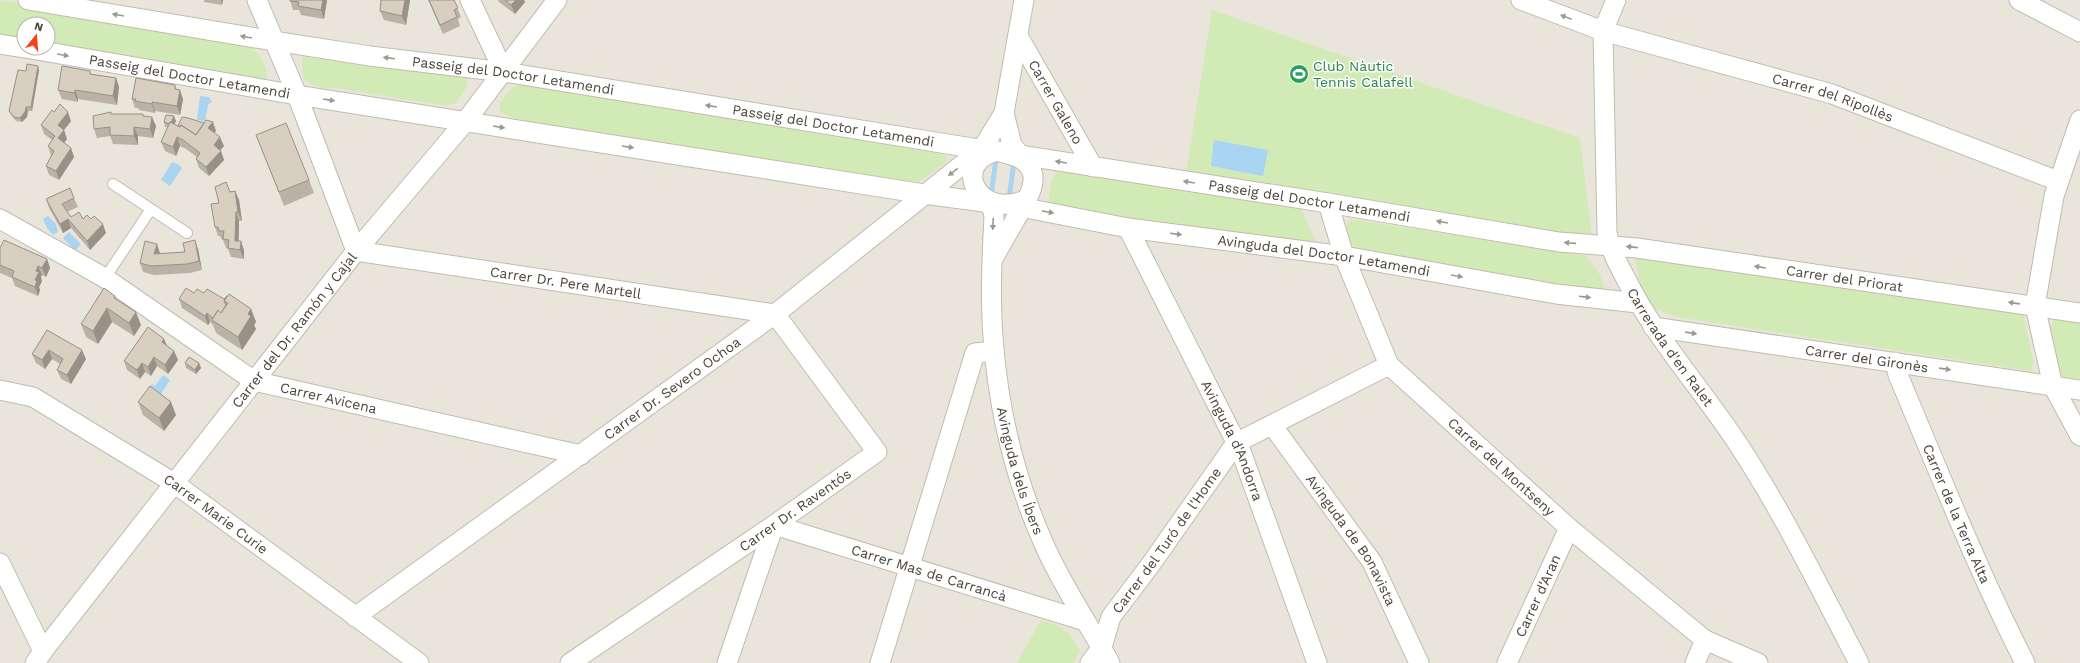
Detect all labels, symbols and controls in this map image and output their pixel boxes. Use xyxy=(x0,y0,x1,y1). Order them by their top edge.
one-way arrow xyxy=(112,12,124,18)
one-way arrow xyxy=(1560,14,1572,20)
north arrow xyxy=(16,16,56,56)
text: N xyxy=(33,20,45,34)
one-way arrow xyxy=(240,34,252,40)
street label: Passeig del Doctor Letamendi xyxy=(88,51,291,102)
one-way arrow xyxy=(57,52,69,58)
street label: Passeig del Doctor Letamendi xyxy=(411,53,615,98)
one-way arrow xyxy=(382,55,395,62)
street label: Carrer Galeno xyxy=(1025,57,1086,147)
place label: Club Nàutic Tennis Calafell xyxy=(1313,58,1414,90)
sports icon: Club Nàutic Tennis Calafell xyxy=(1288,63,1310,85)
street label: Carrer del Ripollès xyxy=(1771,70,1896,125)
one-way arrow xyxy=(323,97,336,103)
street label: Passeig del Doctor Letamendi xyxy=(731,101,935,150)
one-way arrow xyxy=(705,103,717,109)
one-way arrow xyxy=(493,124,505,130)
one-way arrow xyxy=(622,144,634,150)
one-way arrow xyxy=(1055,159,1067,165)
one-way arrow xyxy=(947,167,958,176)
street label: Passeig del Doctor Letamendi xyxy=(1207,176,1411,225)
one-way arrow xyxy=(1183,179,1195,185)
one-way arrow xyxy=(1042,210,1054,216)
one-way arrow xyxy=(990,218,997,230)
one-way arrow xyxy=(1436,219,1448,225)
one-way arrow xyxy=(1170,231,1182,237)
street label: Avinguda del Doctor Letamendi xyxy=(1217,232,1431,279)
one-way arrow xyxy=(1564,240,1576,247)
one-way arrow xyxy=(1626,244,1638,251)
street label: Carrer del Dr. Ramón y Cajal xyxy=(228,249,360,411)
street label: Carrer del Priorat xyxy=(1785,262,1904,295)
street label: Carrer Dr. Pere Martell xyxy=(489,263,643,302)
one-way arrow xyxy=(1754,264,1766,270)
one-way arrow xyxy=(1451,273,1463,279)
street label: Carrerada d'en Ralet xyxy=(1624,285,1717,409)
one-way arrow xyxy=(1579,294,1591,300)
one-way arrow xyxy=(2008,300,2020,306)
one-way arrow xyxy=(1685,330,1697,336)
street label: Carrer Dr. Severo Ochoa xyxy=(601,334,743,443)
street label: Carrer del Gironès xyxy=(1804,342,1929,376)
one-way arrow xyxy=(1938,366,1951,372)
street label: Avinguda d'Andorra xyxy=(1198,378,1266,503)
street label: Carrer Avicena xyxy=(279,379,379,417)
street label: Avinguda dels Íbers xyxy=(994,406,1047,537)
street label: Carrer del Montseny xyxy=(1445,414,1559,520)
street label: Carrer de la Terra Alta xyxy=(1920,442,1994,586)
street label: Carrer del Turó de l'Home xyxy=(1109,464,1224,616)
street label: Carrer Dr. Raventós xyxy=(736,465,854,555)
street label: Carrer Marie Curie xyxy=(161,471,271,557)
street label: Avinguda de Bonavista xyxy=(1303,471,1399,608)
street label: Carrer Mas de Carrancà xyxy=(849,541,1009,604)
street label: Carrer d'Aran xyxy=(1512,552,1564,640)

